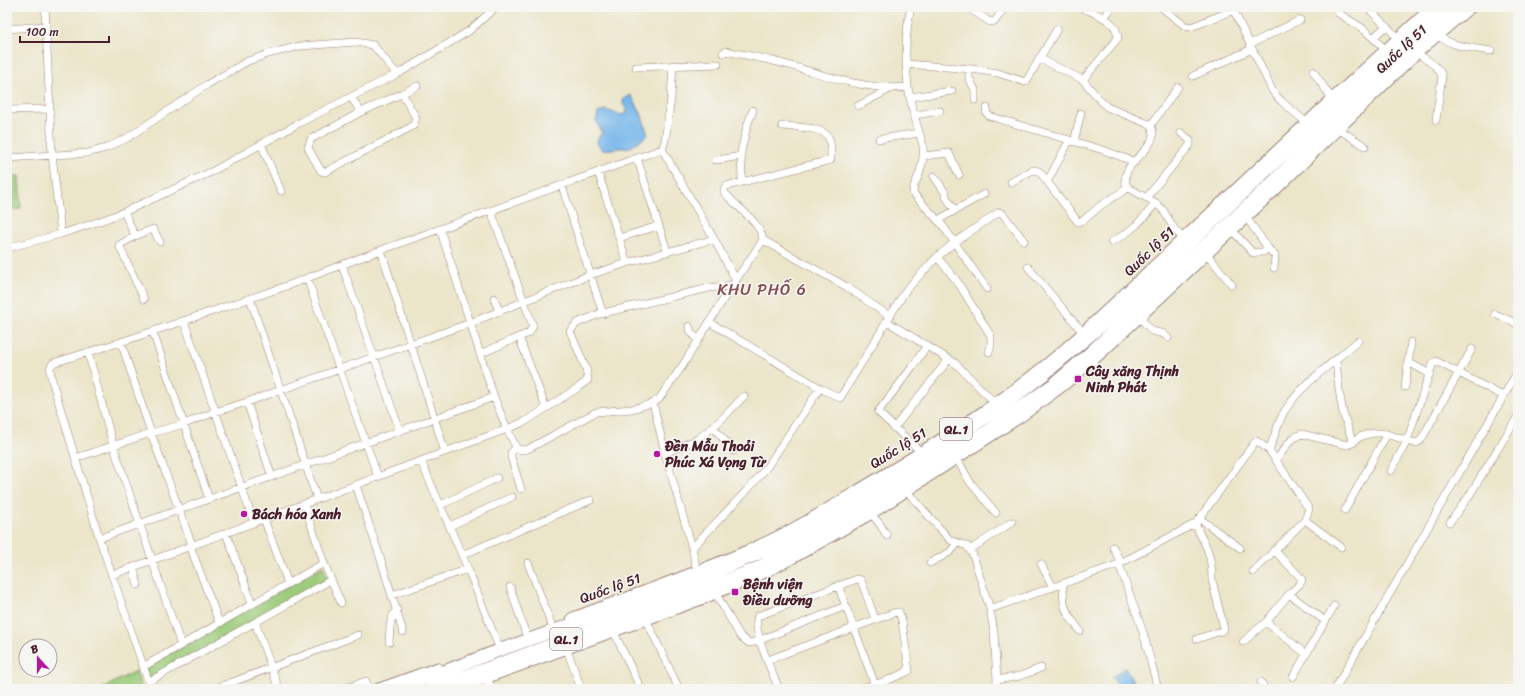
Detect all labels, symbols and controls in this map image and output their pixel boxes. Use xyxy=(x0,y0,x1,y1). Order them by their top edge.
scale bar xyxy=(20,18,109,44)
street label: Quốc lộ 51 xyxy=(1370,19,1433,80)
text: 100 m xyxy=(26,21,59,43)
street label: Quốc lộ 51 xyxy=(1118,220,1181,282)
district label: KHU PHỐ 6 xyxy=(717,275,807,304)
place label: Cây xăng Thịnh Ninh Phát xyxy=(1085,359,1180,400)
marker: Cây xăng Thịnh Ninh Phát xyxy=(1073,374,1083,384)
road number: QL.1 xyxy=(940,418,972,440)
street label: Quốc lộ 51 xyxy=(865,421,932,476)
place label: Đền Mẫu Thoải Phúc Xá Vọng Từ xyxy=(664,434,767,475)
marker: Đền Mẫu Thoải Phúc Xá Vọng Từ xyxy=(652,449,662,459)
place label: Bách hóa Xanh xyxy=(252,502,342,527)
marker: Bách hóa Xanh xyxy=(239,509,249,519)
street label: Quốc lộ 51 xyxy=(576,566,644,611)
place label: Bệnh viện Điều dưỡng xyxy=(742,572,813,613)
marker: Bệnh viện Điều dưỡng xyxy=(730,587,740,597)
road number: QL.1 xyxy=(550,628,582,650)
north arrow xyxy=(18,638,58,678)
text: B xyxy=(28,639,41,659)

